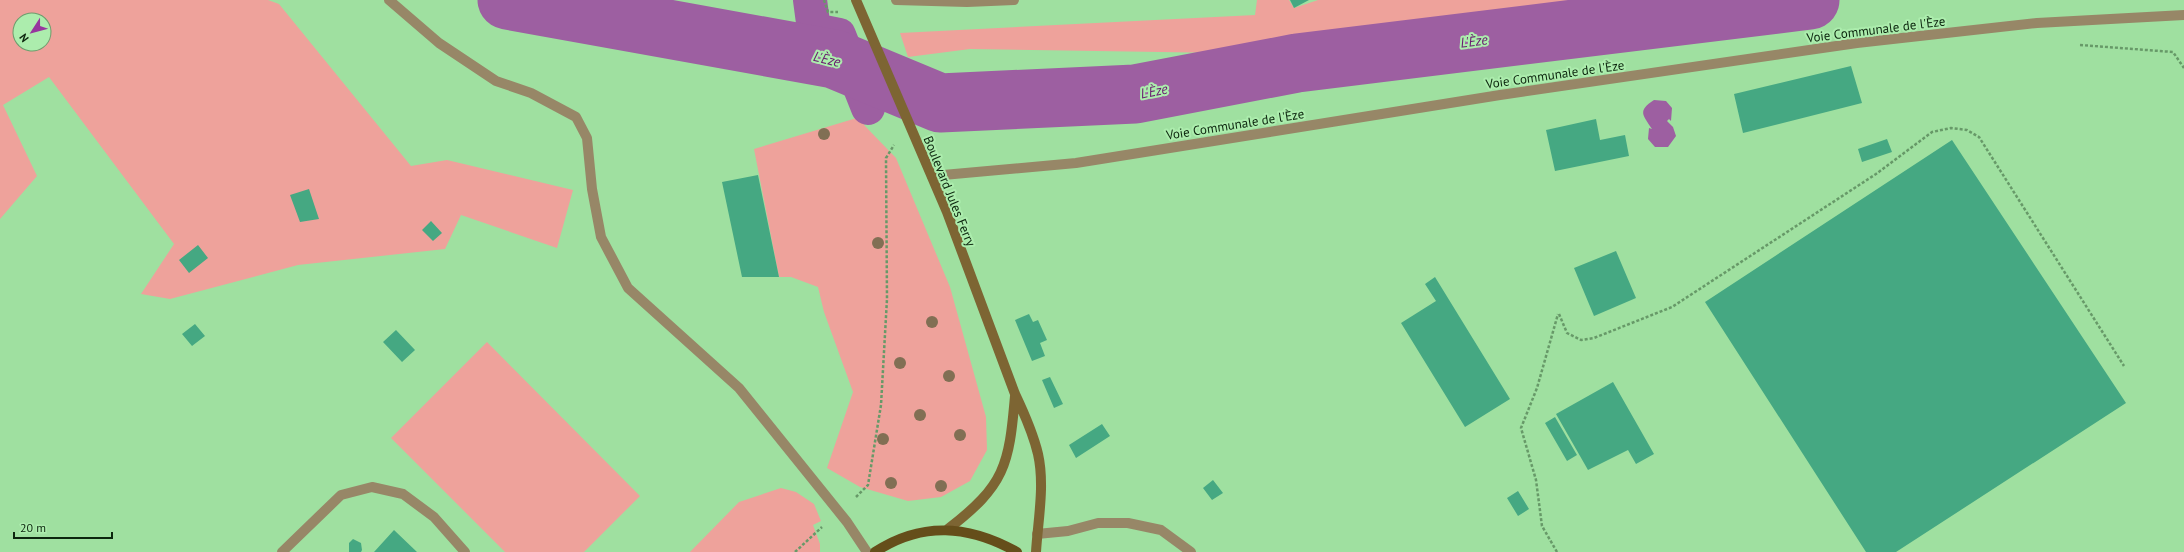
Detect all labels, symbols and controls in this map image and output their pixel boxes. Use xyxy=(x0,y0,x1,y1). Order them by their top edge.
north arrow xyxy=(12,12,52,52)
street label: Voie Communale de l'Èze xyxy=(1805,13,1946,47)
water label: L'Èze xyxy=(1459,30,1489,52)
text: N xyxy=(16,31,32,45)
water label: L'Èze xyxy=(811,47,843,71)
street label: Voie Communale de l'Èze xyxy=(1484,56,1625,93)
water label: L'Èze xyxy=(1139,79,1170,102)
street label: Voie Communale de l'Èze xyxy=(1164,105,1305,144)
street label: Boulevard Jules Ferry xyxy=(920,133,979,249)
scale bar xyxy=(14,514,112,540)
text: 20 m xyxy=(20,520,46,535)

